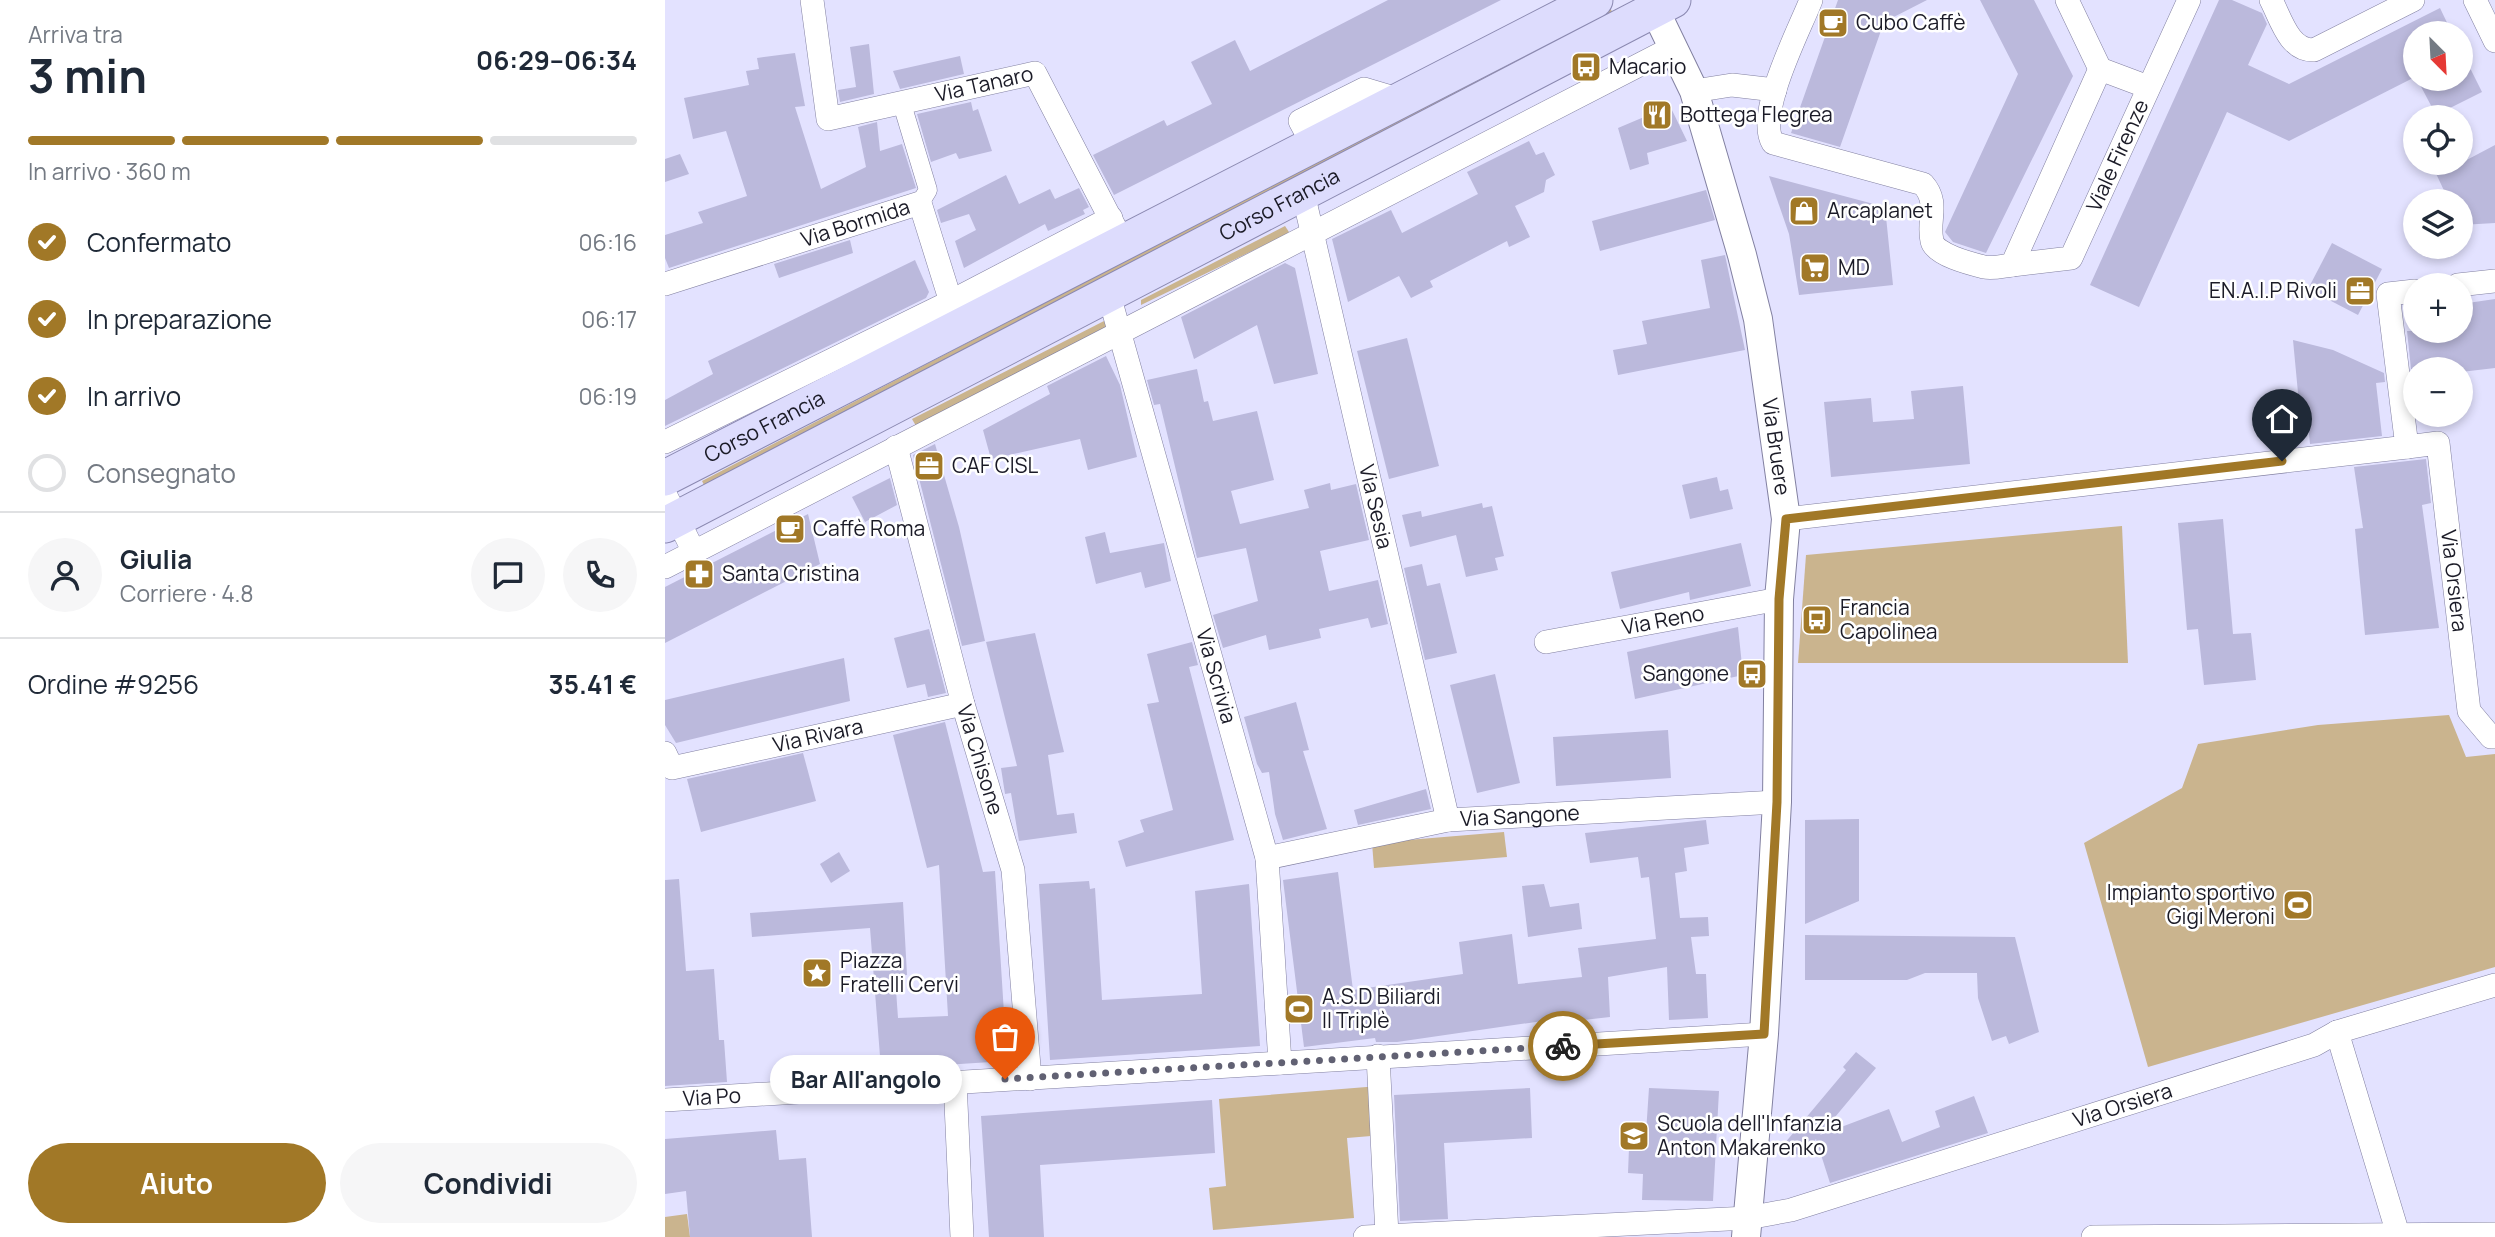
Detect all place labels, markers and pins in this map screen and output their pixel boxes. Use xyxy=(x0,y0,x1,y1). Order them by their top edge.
cafe icon: Cubo Caffè xyxy=(1816,6,1850,40)
place label: Cubo Caffè xyxy=(1856,8,1965,36)
bus stop icon: Macario xyxy=(1569,50,1603,84)
place label: Macario xyxy=(1609,52,1686,80)
restaurant icon: Bottega Flegrea xyxy=(1640,98,1674,132)
place label: Bottega Flegrea xyxy=(1680,100,1833,128)
shop icon: Arcaplanet xyxy=(1787,194,1821,228)
place label: Arcaplanet xyxy=(1827,196,1933,224)
supermarket icon: MD xyxy=(1798,251,1832,285)
place label: MD xyxy=(1838,253,1870,281)
office icon: EN.A.I.P Rivoli xyxy=(2343,274,2377,308)
place label: EN.A.I.P Rivoli xyxy=(2209,276,2337,304)
pin xyxy=(2252,389,2312,461)
office icon: CAF CISL xyxy=(912,449,946,483)
place label: CAF CISL xyxy=(952,451,1039,479)
cafe icon: Caffè Roma xyxy=(773,512,807,546)
place label: Caffè Roma xyxy=(813,514,925,542)
pharmacy icon: Santa Cristina xyxy=(682,557,716,591)
place label: Santa Cristina xyxy=(722,559,859,587)
place label: Francia Capolinea xyxy=(1840,593,1938,645)
bus stop icon: Francia Capolinea xyxy=(1800,603,1834,637)
bus stop icon: Sangone xyxy=(1735,657,1769,691)
place label: Sangone xyxy=(1642,659,1729,687)
place label: Impianto sportivo Gigi Meroni xyxy=(2107,878,2275,930)
sports icon: Impianto sportivo Gigi Meroni xyxy=(2281,888,2315,922)
place label: Piazza Fratelli Cervi xyxy=(840,946,959,998)
place icon: Piazza Fratelli Cervi xyxy=(800,956,834,990)
place label: A.S.D Biliardi Il Triplè xyxy=(1322,982,1441,1034)
sports icon: A.S.D Biliardi Il Triplè xyxy=(1282,992,1316,1026)
pin xyxy=(975,1007,1035,1079)
callout: Bar All'angolo xyxy=(770,1054,963,1104)
place label: Scuola dell'Infanzia Anton Makarenko xyxy=(1657,1109,1842,1161)
school or university icon: Scuola dell'Infanzia Anton Makarenko xyxy=(1617,1119,1651,1153)

